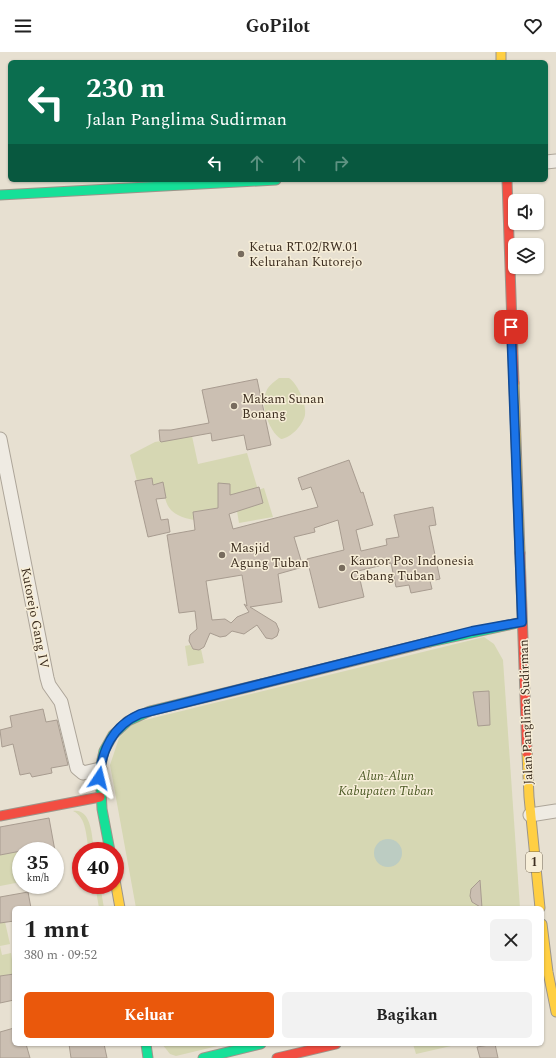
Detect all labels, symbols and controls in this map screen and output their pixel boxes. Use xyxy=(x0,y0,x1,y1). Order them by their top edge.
text: GoPilot xyxy=(246,13,310,40)
icon: menu xyxy=(12,15,34,37)
icon: heart xyxy=(522,15,544,37)
text: 230 m xyxy=(86,67,165,110)
icon: left xyxy=(20,76,72,128)
text: Jalan Panglima Sudirman xyxy=(86,106,287,133)
icon: left xyxy=(204,152,226,174)
icon: ahead xyxy=(246,152,268,174)
icon: ahead xyxy=(288,152,310,174)
icon: right xyxy=(330,152,352,174)
map controls xyxy=(508,194,544,274)
button: sound xyxy=(508,194,544,230)
place label: Ketua RT.02/RW.01 Kelurahan Kutorejo xyxy=(249,237,362,272)
button: layers xyxy=(508,238,544,274)
marker: Ketua RT.02/RW.01 Kelurahan Kutorejo xyxy=(236,249,246,259)
pin xyxy=(494,310,528,344)
icon: arrive xyxy=(500,316,522,338)
place label: Makam Sunan Bonang xyxy=(242,389,325,424)
marker: Makam Sunan Bonang xyxy=(229,401,239,411)
place label: Masjid Agung Tuban xyxy=(230,538,309,573)
marker: Masjid Agung Tuban xyxy=(217,550,227,560)
place label: Kantor Pos Indonesia Cabang Tuban xyxy=(350,551,474,586)
marker: Kantor Pos Indonesia Cabang Tuban xyxy=(337,563,347,573)
street label: Kutorejo Gang IV xyxy=(15,566,55,671)
street label: Jalan Panglima Sudirman xyxy=(513,639,539,785)
position arrow xyxy=(78,757,120,799)
park label: Alun-Alun Kabupaten Tuban xyxy=(338,766,434,801)
speed limit sign: 40 xyxy=(72,842,124,894)
text: 35 xyxy=(27,848,49,878)
road number: 1 xyxy=(526,852,542,872)
text: km/h xyxy=(27,870,49,886)
text: 1 mnt xyxy=(24,912,89,948)
button: close xyxy=(490,919,532,961)
text: 380 m · 09:52 xyxy=(24,945,97,965)
button: Keluar xyxy=(24,992,274,1038)
button: Bagikan xyxy=(282,992,532,1038)

